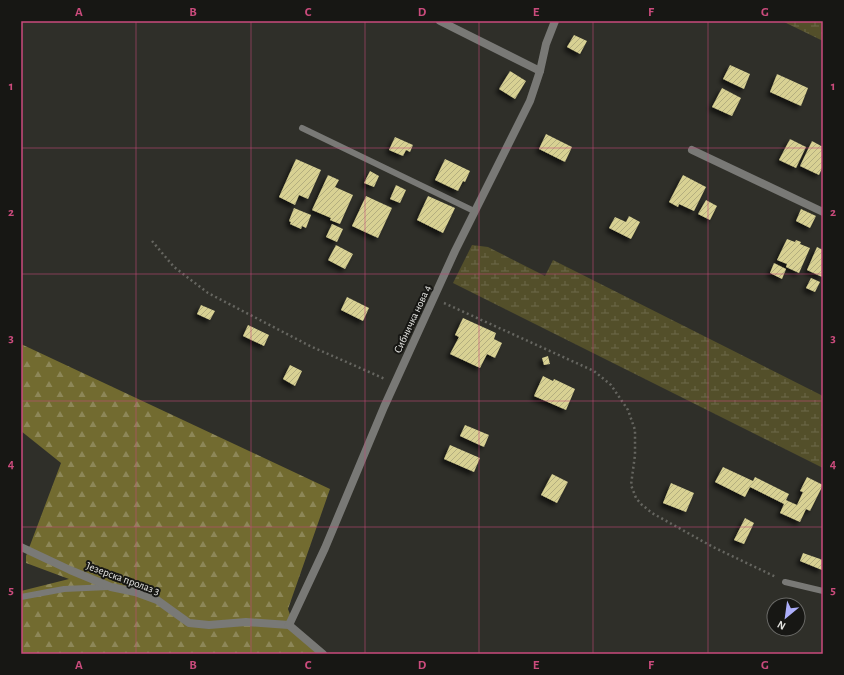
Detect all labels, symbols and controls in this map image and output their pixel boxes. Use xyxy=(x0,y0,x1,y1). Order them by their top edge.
text: A xyxy=(75,6,83,19)
text: B xyxy=(189,6,197,19)
text: C xyxy=(305,6,312,19)
text: D xyxy=(418,6,427,19)
text: E xyxy=(533,6,540,19)
text: F xyxy=(648,6,655,19)
text: G xyxy=(761,6,769,19)
text: 1 xyxy=(9,80,13,93)
text: 1 xyxy=(831,80,835,93)
text: 2 xyxy=(8,206,14,219)
text: 2 xyxy=(830,206,836,219)
street label: Сибничка нова 4 xyxy=(392,284,433,355)
text: 3 xyxy=(8,332,14,345)
text: 3 xyxy=(830,332,836,345)
text: 4 xyxy=(8,458,15,471)
text: 4 xyxy=(830,458,837,471)
street label: Језерска пролаз 3 xyxy=(85,560,161,597)
text: 5 xyxy=(8,584,14,597)
text: 5 xyxy=(830,584,836,597)
north arrow xyxy=(766,597,806,637)
text: N xyxy=(775,619,787,632)
text: A xyxy=(75,659,83,672)
text: B xyxy=(189,659,197,672)
text: C xyxy=(305,659,312,672)
text: D xyxy=(418,659,427,672)
text: E xyxy=(533,659,540,672)
text: F xyxy=(648,659,655,672)
text: G xyxy=(761,659,769,672)

